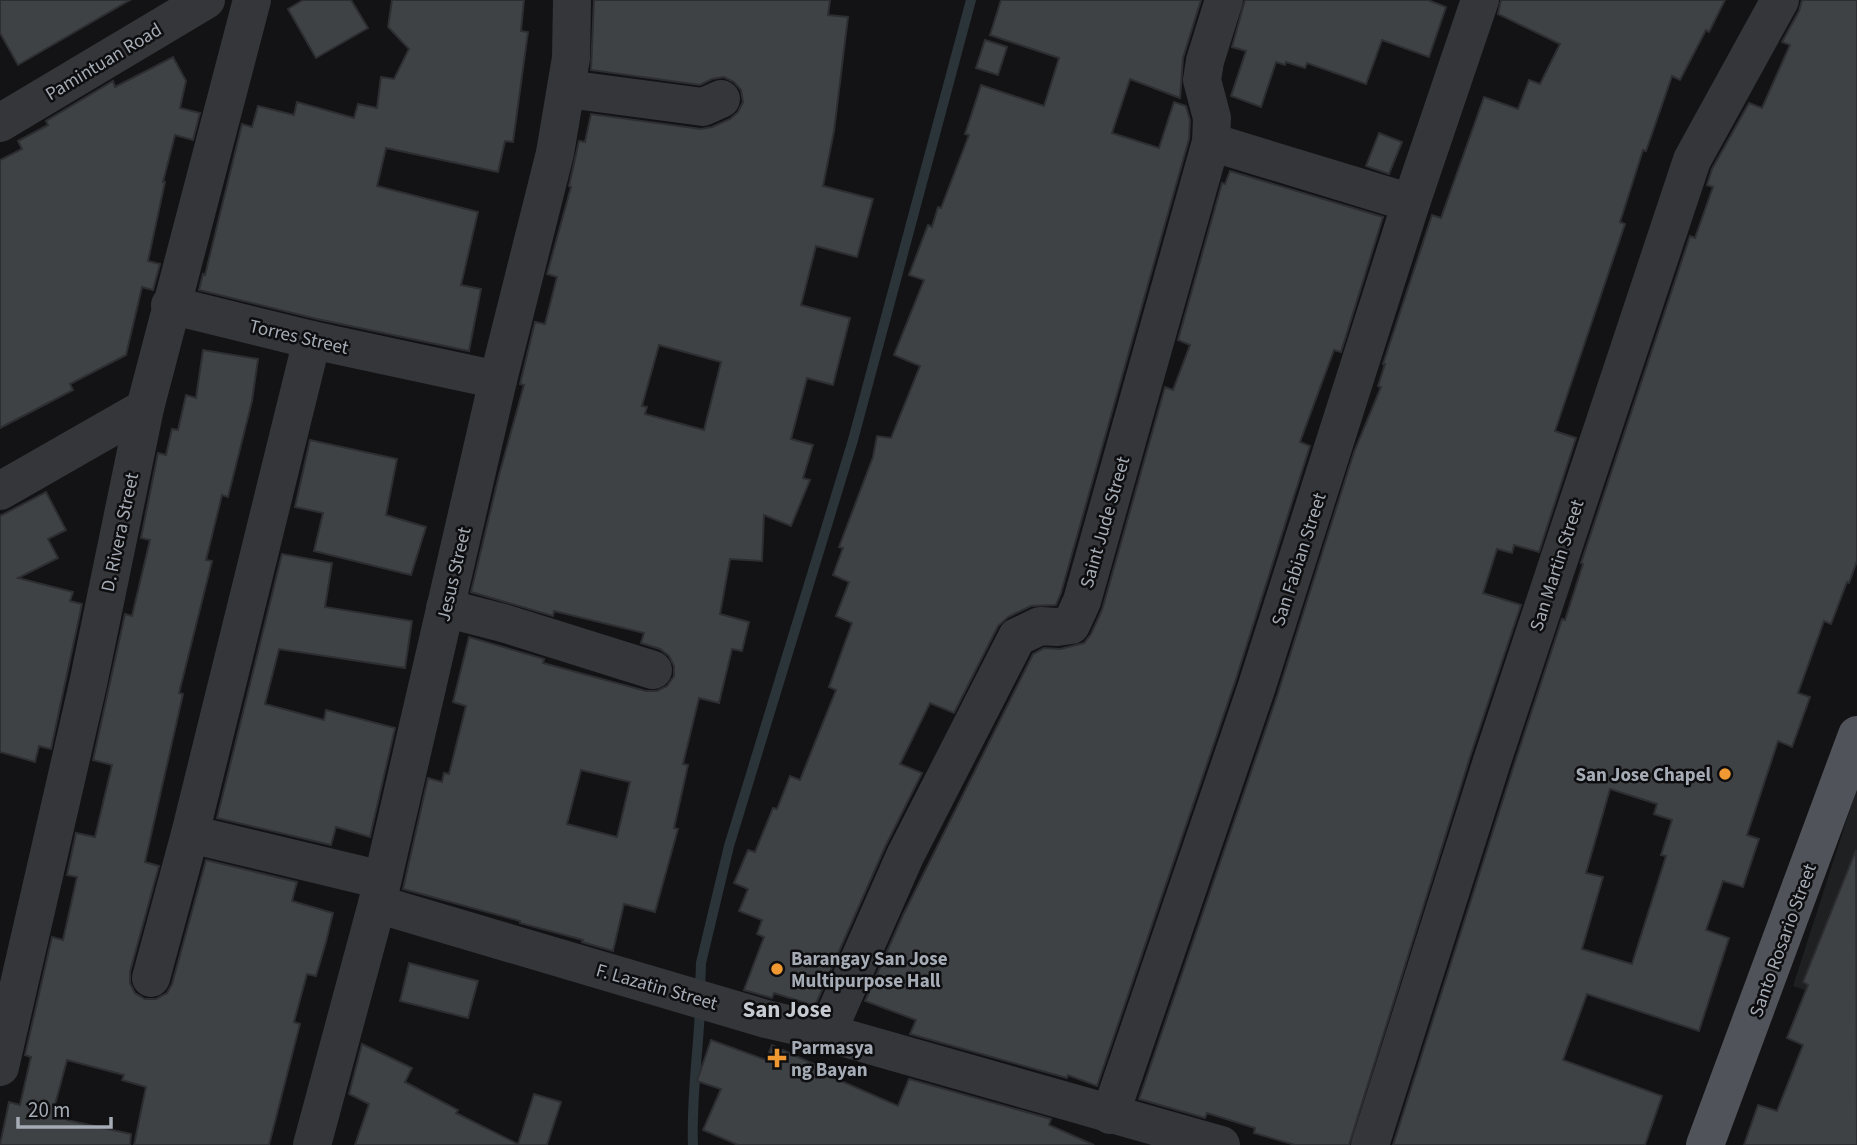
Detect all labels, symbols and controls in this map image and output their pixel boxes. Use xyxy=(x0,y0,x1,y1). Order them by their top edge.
street label: Pamintuan Road xyxy=(40,17,167,108)
street label: Torres Street xyxy=(246,313,351,362)
street label: Saint Jude Street xyxy=(1074,453,1137,591)
street label: D. Rivera Street xyxy=(95,470,146,594)
street label: San Fabian Street xyxy=(1265,489,1334,630)
street label: San Martin Street xyxy=(1523,496,1592,635)
street label: Jesus Street xyxy=(430,524,479,624)
place label: San Jose Chapel xyxy=(1575,762,1712,789)
marker: San Jose Chapel xyxy=(1717,766,1733,782)
street label: Santo Rosario Street xyxy=(1743,859,1824,1021)
place label: Barangay San Jose Multipurpose Hall xyxy=(791,946,948,995)
street label: F. Lazatin Street xyxy=(593,957,721,1018)
marker: Barangay San Jose Multipurpose Hall xyxy=(769,961,785,977)
district label: San Jose xyxy=(742,993,832,1026)
place label: Parmasya ng Bayan xyxy=(791,1035,874,1084)
marker: Parmasya ng Bayan xyxy=(769,1050,785,1066)
scale bar xyxy=(18,1086,110,1130)
text: 20 m xyxy=(28,1095,70,1125)

